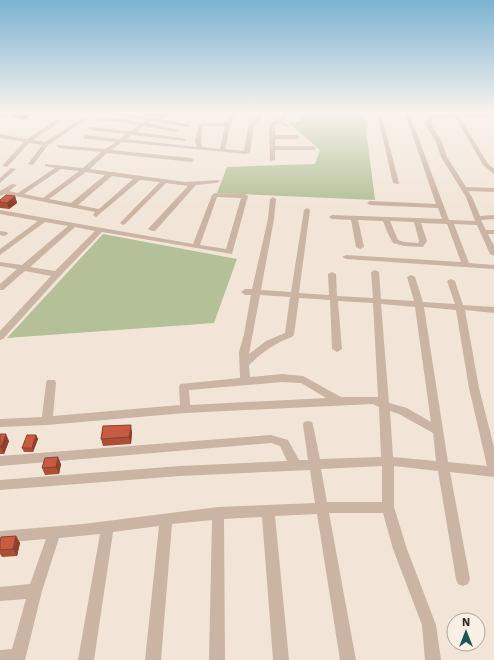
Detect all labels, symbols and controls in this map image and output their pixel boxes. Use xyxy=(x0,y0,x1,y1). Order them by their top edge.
north arrow xyxy=(446,612,486,652)
text: N xyxy=(462,616,470,629)

